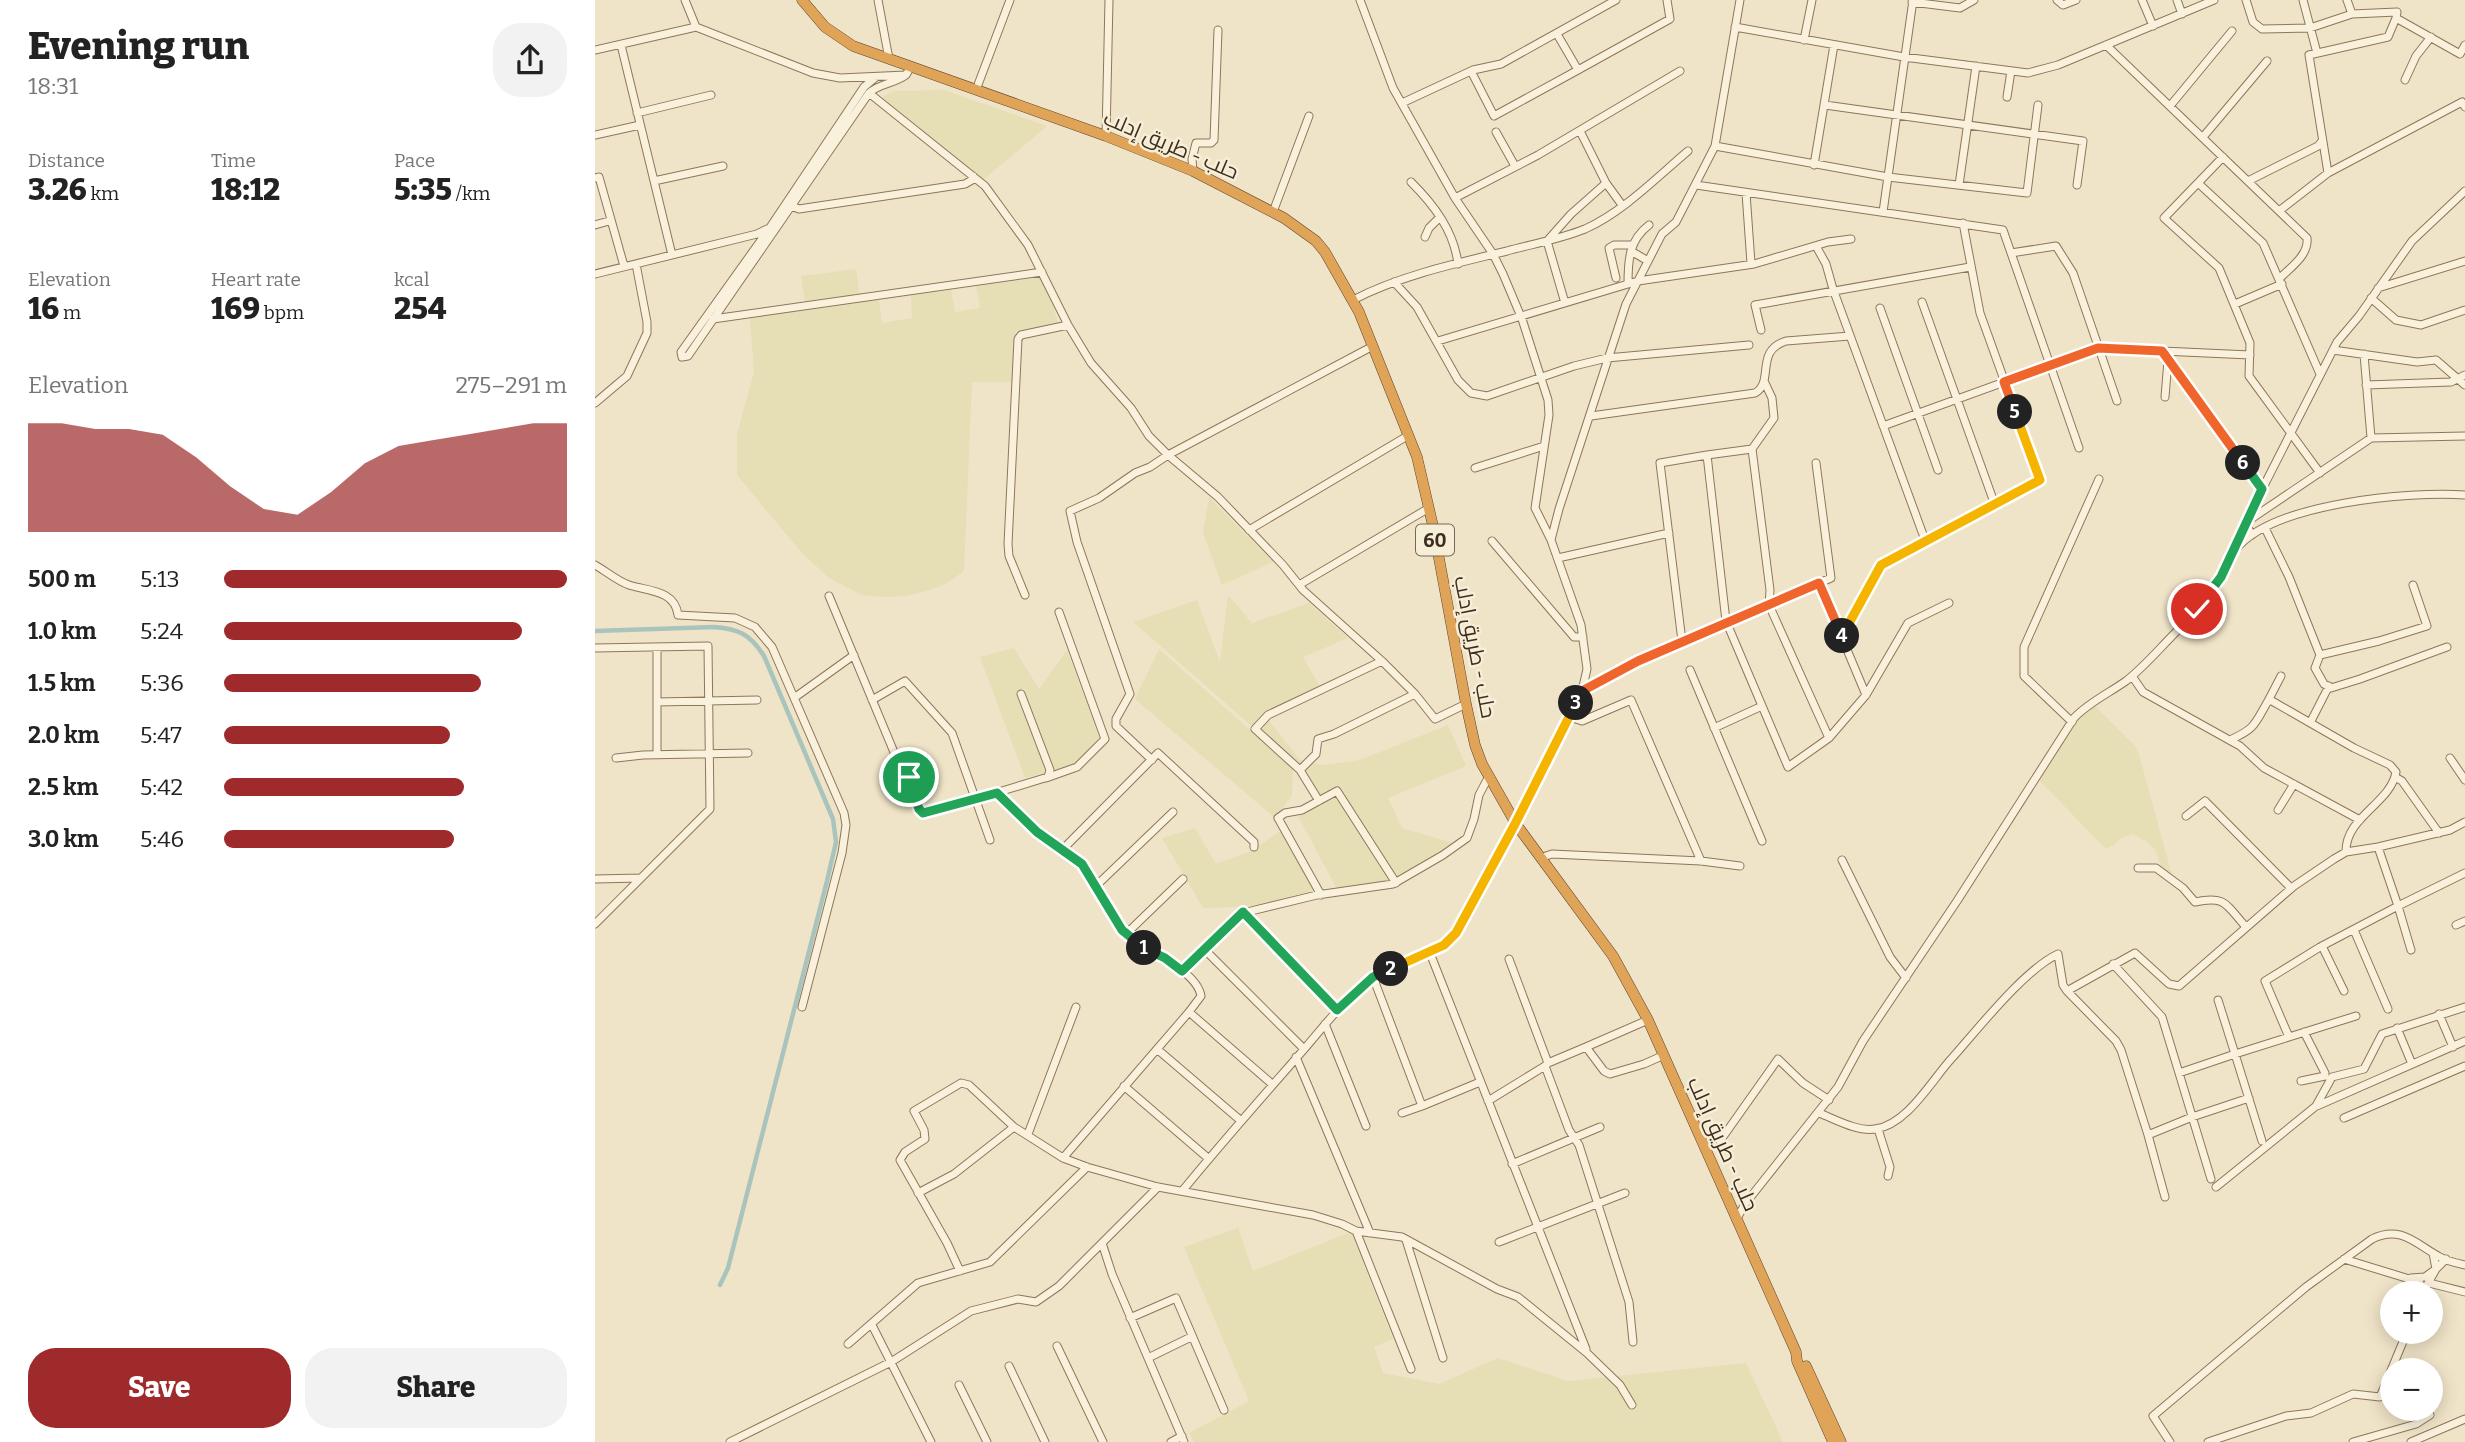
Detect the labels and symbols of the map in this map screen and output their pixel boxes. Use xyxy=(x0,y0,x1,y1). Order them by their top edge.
street label: حلب - طريق إدلب xyxy=(1100,105,1242,185)
pin: 5 xyxy=(1997,394,2033,430)
pin: 6 xyxy=(2225,446,2261,480)
road number: 60 xyxy=(1416,524,1454,555)
street label: حلب - طريق إدلب xyxy=(1448,574,1502,720)
pin xyxy=(2167,579,2227,639)
pin: 4 xyxy=(1825,618,1859,654)
pin: 3 xyxy=(1559,686,1593,720)
pin xyxy=(879,747,939,807)
pin: 1 xyxy=(1127,930,1161,965)
pin: 2 xyxy=(1373,951,1409,986)
street label: حلب - طريق إدلب xyxy=(1682,1073,1764,1215)

